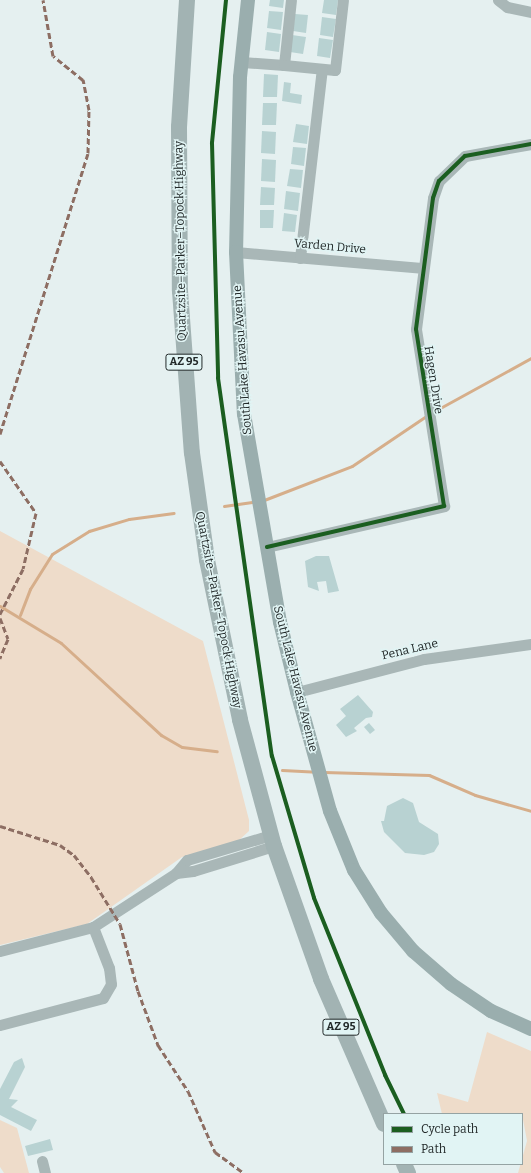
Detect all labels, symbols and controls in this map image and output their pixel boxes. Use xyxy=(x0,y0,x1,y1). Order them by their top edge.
street label: Quartzsite–Parker–Topock Highway xyxy=(172,141,190,341)
street label: Varden Drive xyxy=(293,237,367,257)
street label: South Lake Havasu Avenue xyxy=(231,285,255,435)
street label: Hagen Drive xyxy=(421,345,445,415)
road number: AZ 95 xyxy=(165,353,203,371)
street label: Quartzsite–Parker–Topock Highway xyxy=(192,510,244,710)
street label: South Lake Havasu Avenue xyxy=(270,605,320,753)
street label: Pena Lane xyxy=(380,637,440,663)
road number: AZ 95 xyxy=(322,1018,360,1036)
legend xyxy=(383,1113,523,1165)
text: Cycle path xyxy=(421,1122,478,1136)
text: Path xyxy=(421,1142,446,1156)

